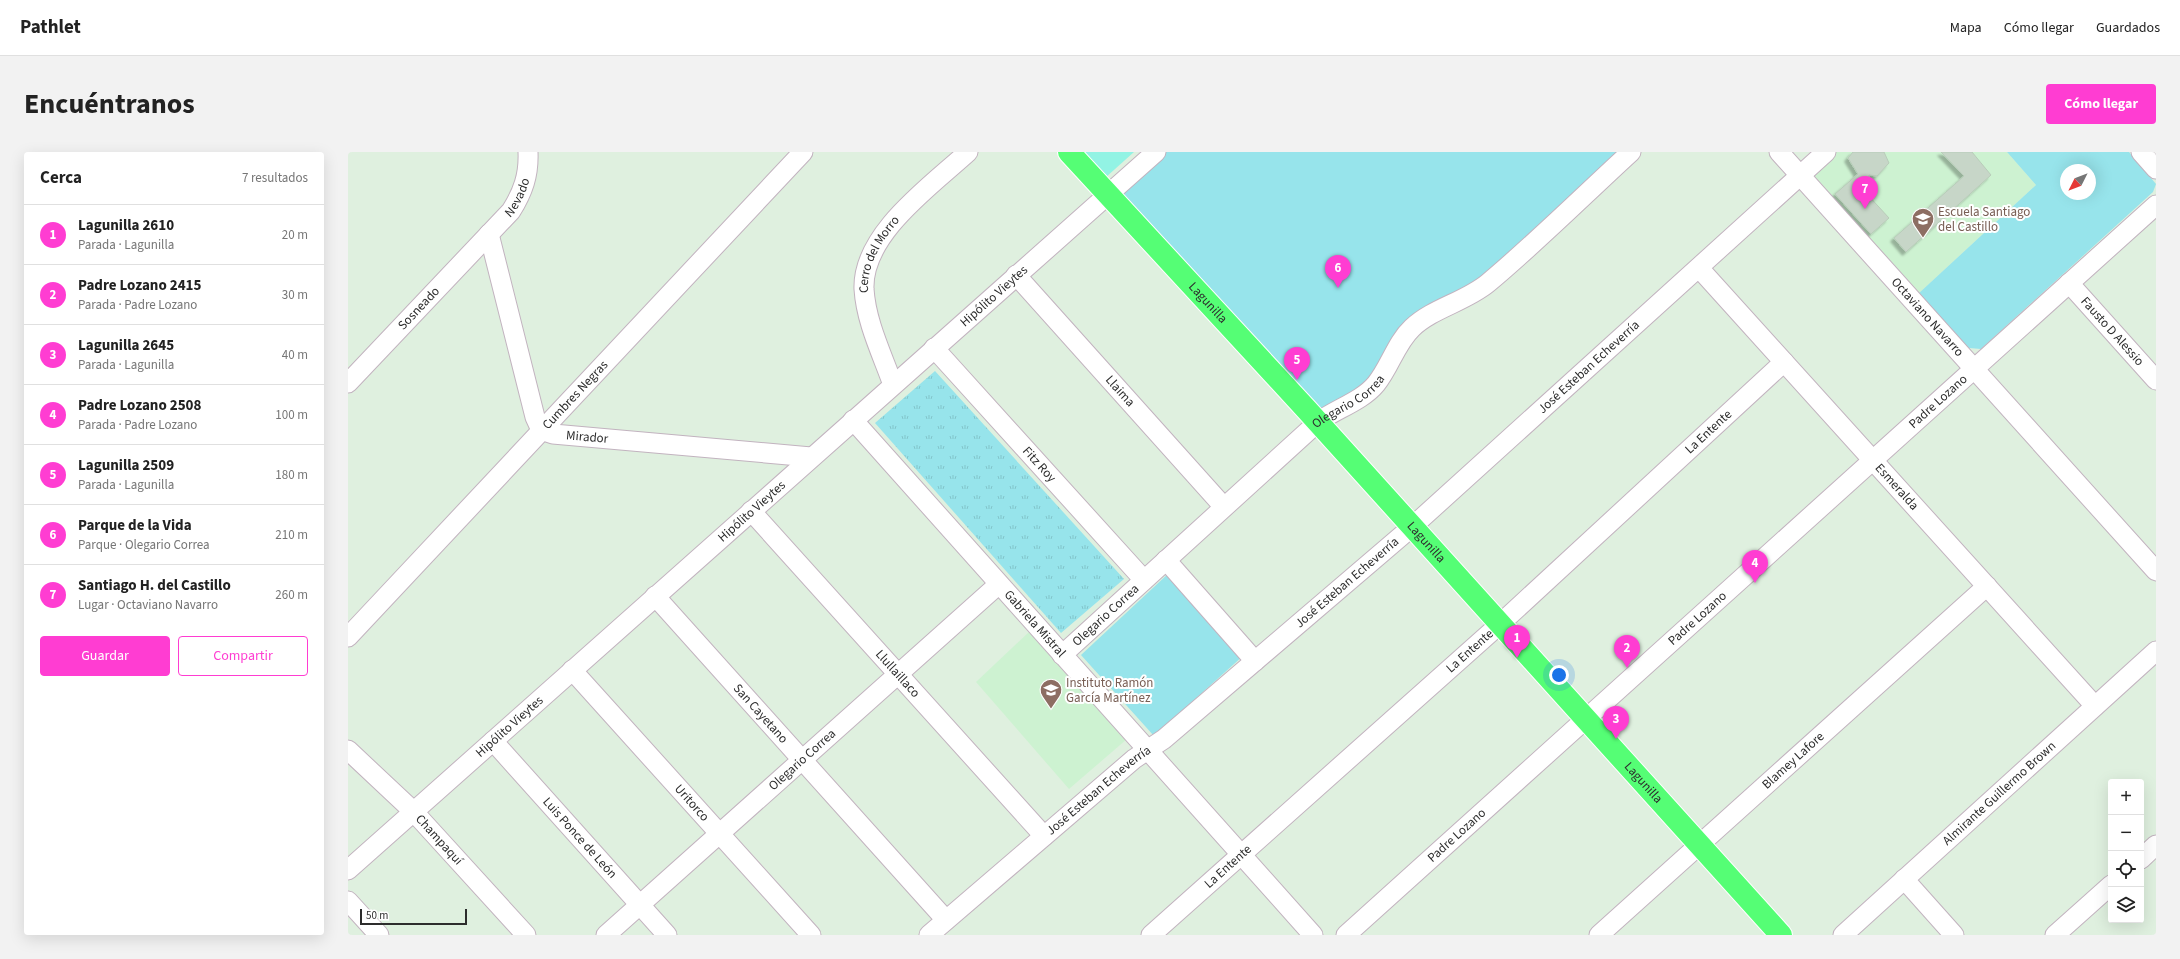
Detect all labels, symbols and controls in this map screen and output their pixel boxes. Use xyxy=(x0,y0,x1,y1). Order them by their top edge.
text: Pathlet xyxy=(20,14,81,41)
text: Mapa xyxy=(1950,18,1982,38)
text: Cómo llegar xyxy=(2004,18,2074,38)
text: Guardados xyxy=(2096,18,2160,38)
text: Encuéntranos xyxy=(24,84,195,124)
button: Cómo llegar xyxy=(2046,84,2156,124)
north arrow xyxy=(2060,164,2096,200)
text: Cerca xyxy=(40,166,82,190)
text: 7 resultados xyxy=(242,169,308,187)
street label: Nevado xyxy=(501,176,534,221)
pin: 7 xyxy=(1852,176,1878,209)
place label: Escuela Santiago del Castillo xyxy=(1938,203,2030,236)
school or university icon: Escuela Santiago del Castillo xyxy=(1910,206,1936,239)
street label: Cerro del Morro xyxy=(855,212,904,293)
text: Lagunilla 2610 xyxy=(78,215,174,236)
text: 1 xyxy=(50,226,56,244)
text: 20 m xyxy=(282,226,308,244)
text: Parada · Lagunilla xyxy=(78,236,174,254)
pin: 6 xyxy=(1325,255,1351,288)
street label: Hipólito Vieytes xyxy=(956,261,1032,331)
street label: Octaviano Navarro xyxy=(1887,273,1968,361)
text: Padre Lozano 2415 xyxy=(78,275,201,296)
street label: Lagunilla xyxy=(1184,278,1232,327)
street label: Sosneado xyxy=(394,283,444,334)
text: 2 xyxy=(50,286,56,304)
text: 30 m xyxy=(282,286,308,304)
street label: Fausto D Alessio xyxy=(2077,293,2148,370)
text: Parada · Padre Lozano xyxy=(78,296,197,314)
street label: José Esteban Echeverría xyxy=(1534,316,1643,418)
text: Lagunilla 2645 xyxy=(78,335,174,356)
text: 3 xyxy=(50,346,56,364)
text: 40 m xyxy=(282,346,308,364)
pin: 5 xyxy=(1284,347,1310,380)
text: Parada · Lagunilla xyxy=(78,356,174,374)
street label: Cumbres Negras xyxy=(538,356,612,433)
street label: Padre Lozano xyxy=(1905,370,1971,433)
street label: Llaima xyxy=(1101,371,1139,411)
street label: Olegario Correa xyxy=(1308,371,1389,432)
text: Padre Lozano 2508 xyxy=(78,395,201,416)
street label: La Entente xyxy=(1681,405,1736,458)
text: 4 xyxy=(50,406,56,424)
text: 100 m xyxy=(275,406,308,424)
text: Parada · Padre Lozano xyxy=(78,416,197,434)
street label: Mirador xyxy=(565,426,610,448)
street label: Fitz Roy xyxy=(1018,443,1060,486)
text: Lagunilla 2509 xyxy=(78,455,174,476)
street label: Esmeralda xyxy=(1871,459,1923,514)
text: 5 xyxy=(50,466,56,484)
text: 180 m xyxy=(275,466,308,484)
text: Parada · Lagunilla xyxy=(78,476,174,494)
street label: Hipólito Vieytes xyxy=(714,476,790,546)
text: Parque de la Vida xyxy=(78,515,192,536)
street label: Lagunilla xyxy=(1403,517,1450,567)
text: 6 xyxy=(50,526,56,544)
text: 210 m xyxy=(275,526,308,544)
street label: José Esteban Echeverría xyxy=(1291,533,1403,632)
text: Parque · Olegario Correa xyxy=(78,536,210,554)
pin: 4 xyxy=(1742,550,1768,583)
text: Santiago H. del Castillo xyxy=(78,575,231,596)
street label: Olegario Correa xyxy=(1068,580,1143,650)
text: 7 xyxy=(50,586,56,604)
text: 260 m xyxy=(275,586,308,604)
street label: Gabriela Mistral xyxy=(1000,586,1070,661)
street label: Padre Lozano xyxy=(1664,587,1731,650)
text: Lugar · Octaviano Navarro xyxy=(78,596,218,614)
street label: La Entente xyxy=(1442,625,1497,677)
pin: 1 xyxy=(1504,625,1530,658)
pin: 2 xyxy=(1614,635,1640,668)
button: Guardar xyxy=(40,636,170,676)
button: Compartir xyxy=(178,636,308,676)
street label: Llullaillaco xyxy=(871,646,924,702)
your location xyxy=(1549,665,1569,685)
place label: Instituto Ramón García Martínez xyxy=(1066,674,1153,707)
school or university icon: Instituto Ramón García Martínez xyxy=(1038,677,1064,710)
street label: San Cayetano xyxy=(729,680,792,747)
street label: Hipólito Vieytes xyxy=(472,691,548,761)
pin: 3 xyxy=(1603,706,1629,739)
street label: Olegario Correa xyxy=(765,725,840,795)
street label: Blamey Lafore xyxy=(1758,728,1828,793)
street label: Almirante Guillermo Brown xyxy=(1939,737,2060,849)
street label: José Esteban Echeverría xyxy=(1043,741,1154,839)
street label: Lagunilla xyxy=(1620,758,1667,807)
map controls xyxy=(2108,779,2144,923)
button: + xyxy=(2108,779,2144,815)
street label: Uritorco xyxy=(670,780,713,825)
street label: Luis Ponce de León xyxy=(539,793,621,882)
street label: Padre Lozano xyxy=(1423,804,1490,866)
street label: Champaquí xyxy=(411,810,468,870)
button: − xyxy=(2108,815,2144,851)
street label: La Entente xyxy=(1200,840,1256,892)
button: locate xyxy=(2108,851,2144,887)
button: layers xyxy=(2108,887,2144,923)
scale bar xyxy=(360,907,467,926)
text: 50 m xyxy=(366,908,388,923)

